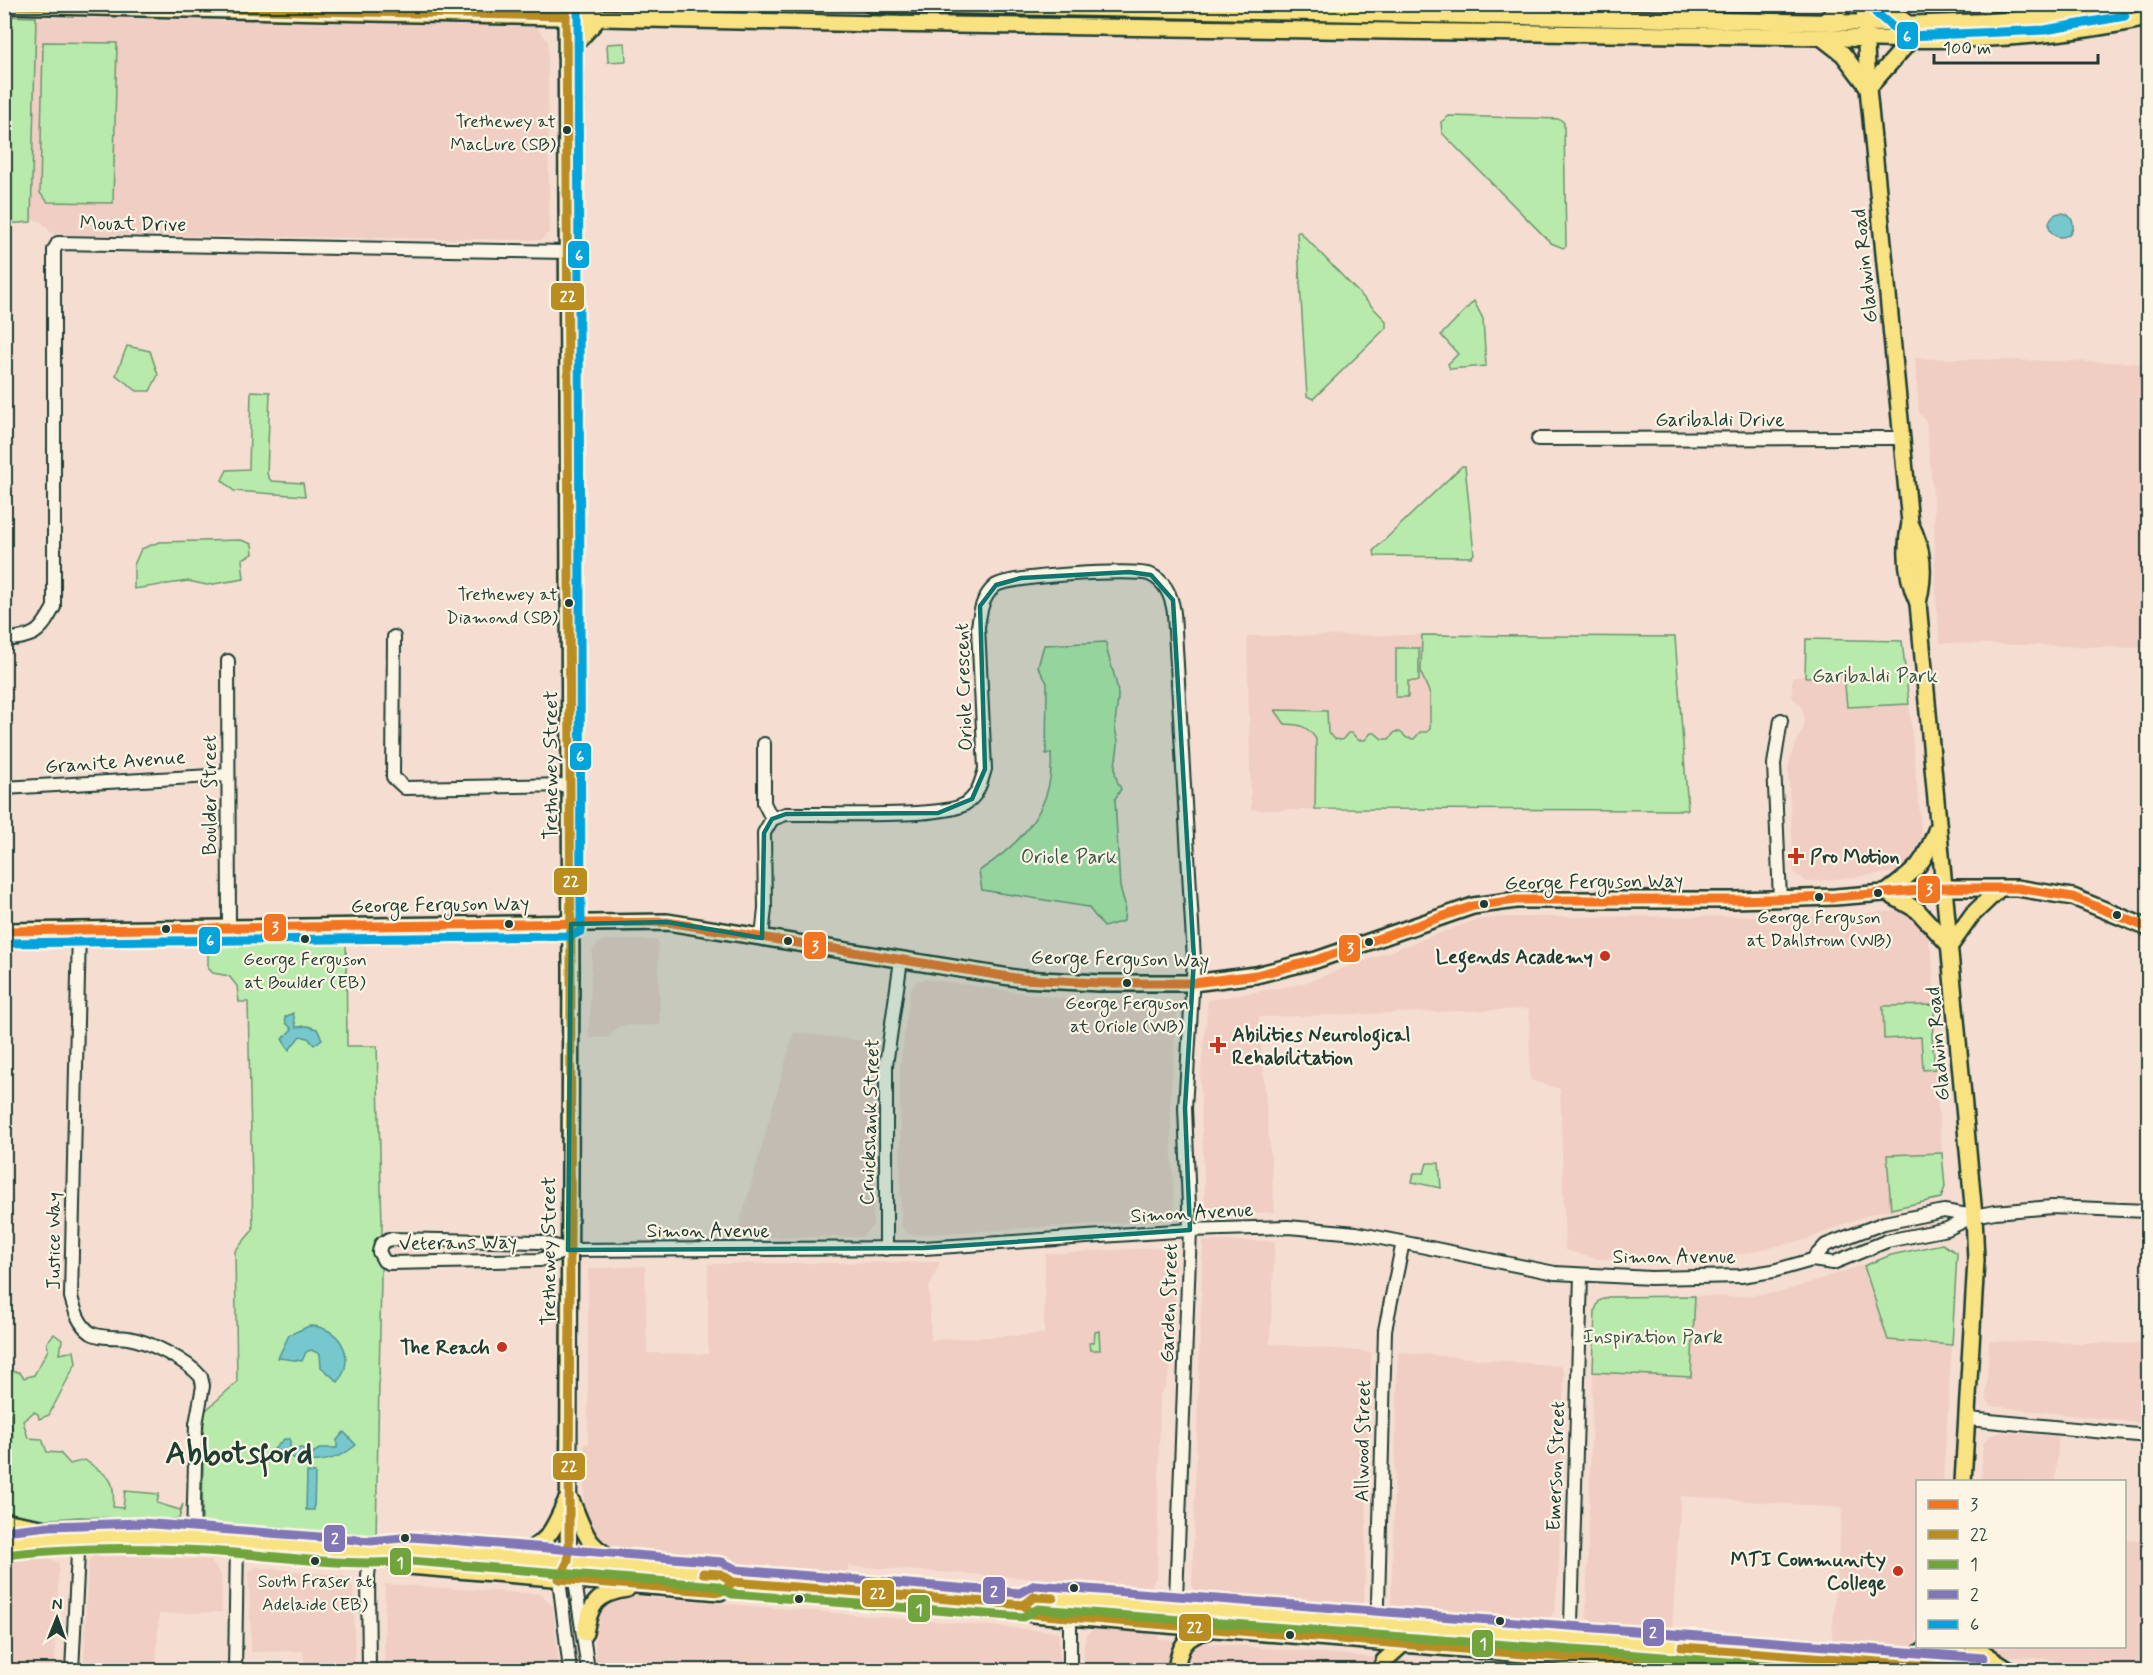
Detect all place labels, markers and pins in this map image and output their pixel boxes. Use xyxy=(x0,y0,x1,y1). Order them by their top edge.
place label: Trethewey at MacLure (SB) xyxy=(450,110,557,157)
marker: Trethewey at MacLure (SB) xyxy=(561,124,573,136)
place label: Trethewey at Diamond (SB) xyxy=(446,583,559,630)
marker: Trethewey at Diamond (SB) xyxy=(563,597,575,609)
place label: Pro Motion xyxy=(1810,844,1900,871)
marker: Pro Motion xyxy=(1787,847,1805,865)
unlabelled marker xyxy=(1872,887,1884,899)
marker: George Ferguson at Dahlstrom (WB) xyxy=(1813,891,1825,903)
unlabelled marker xyxy=(1478,898,1490,910)
place label: George Ferguson at Dahlstrom (WB) xyxy=(1747,906,1892,953)
unlabelled marker xyxy=(2111,909,2123,921)
unlabelled marker xyxy=(503,918,515,930)
unlabelled marker xyxy=(160,923,172,935)
marker: George Ferguson at Boulder (EB) xyxy=(299,933,311,945)
unlabelled marker xyxy=(782,935,794,947)
unlabelled marker xyxy=(1363,936,1375,948)
place label: Legends Academy xyxy=(1436,944,1593,973)
place label: George Ferguson at Boulder (EB) xyxy=(243,948,367,995)
marker: Legends Academy xyxy=(1598,949,1612,963)
marker: George Ferguson at Oriole (WB) xyxy=(1121,977,1133,989)
place label: George Ferguson at Oriole (WB) xyxy=(1065,992,1189,1039)
place label: Abilities Neurological Rehabilitation xyxy=(1232,1022,1410,1072)
marker: Abilities Neurological Rehabilitation xyxy=(1209,1036,1227,1054)
place label: The Reach xyxy=(400,1335,490,1362)
marker: The Reach xyxy=(495,1340,509,1354)
unlabelled marker xyxy=(399,1532,411,1544)
place label: MTI Community College xyxy=(1731,1547,1887,1597)
marker: South Fraser at Adelaide (EB) xyxy=(309,1555,321,1567)
marker: MTI Community College xyxy=(1891,1564,1905,1578)
place label: South Fraser at Adelaide (EB) xyxy=(258,1570,373,1617)
unlabelled marker xyxy=(1068,1582,1080,1594)
unlabelled marker xyxy=(793,1593,805,1605)
unlabelled marker xyxy=(1494,1615,1506,1627)
unlabelled marker xyxy=(1284,1629,1296,1641)

